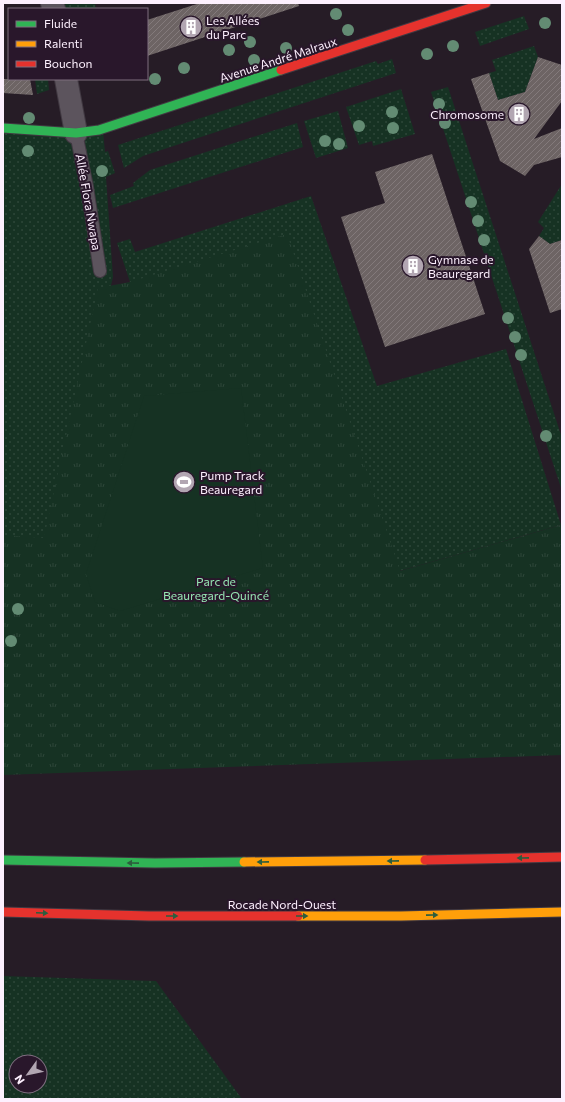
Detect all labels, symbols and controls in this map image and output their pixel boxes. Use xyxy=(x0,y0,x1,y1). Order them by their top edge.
legend xyxy=(8,8,148,80)
place label: Les Allées du Parc xyxy=(206,13,259,41)
building icon: Les Allées du Parc xyxy=(178,14,204,40)
text: Fluide xyxy=(44,16,77,30)
street label: Avenue André Malraux xyxy=(218,33,339,85)
text: Ralenti xyxy=(44,36,83,50)
text: Bouchon xyxy=(44,56,92,70)
building icon: Chromosome xyxy=(506,101,532,127)
place label: Chromosome xyxy=(430,107,504,121)
street label: Allée Flora Nwapa xyxy=(74,153,104,251)
place label: Gymnase de Beauregard xyxy=(428,252,494,280)
building icon: Gymnase de Beauregard xyxy=(400,253,426,279)
place label: Pump Track Beauregard xyxy=(200,468,265,496)
sports icon: Pump Track Beauregard xyxy=(171,469,197,495)
park label: Parc de Beauregard-Quincé xyxy=(163,574,269,602)
one-way arrow xyxy=(517,854,529,861)
one-way arrow xyxy=(386,858,399,864)
one-way arrow xyxy=(256,859,269,865)
one-way arrow xyxy=(126,860,139,866)
street label: Rocade Nord-Ouest xyxy=(228,897,336,911)
one-way arrow xyxy=(36,910,49,916)
one-way arrow xyxy=(426,912,439,918)
one-way arrow xyxy=(166,913,179,919)
one-way arrow xyxy=(296,913,309,919)
north arrow xyxy=(8,1054,48,1094)
text: N xyxy=(11,1073,27,1087)

